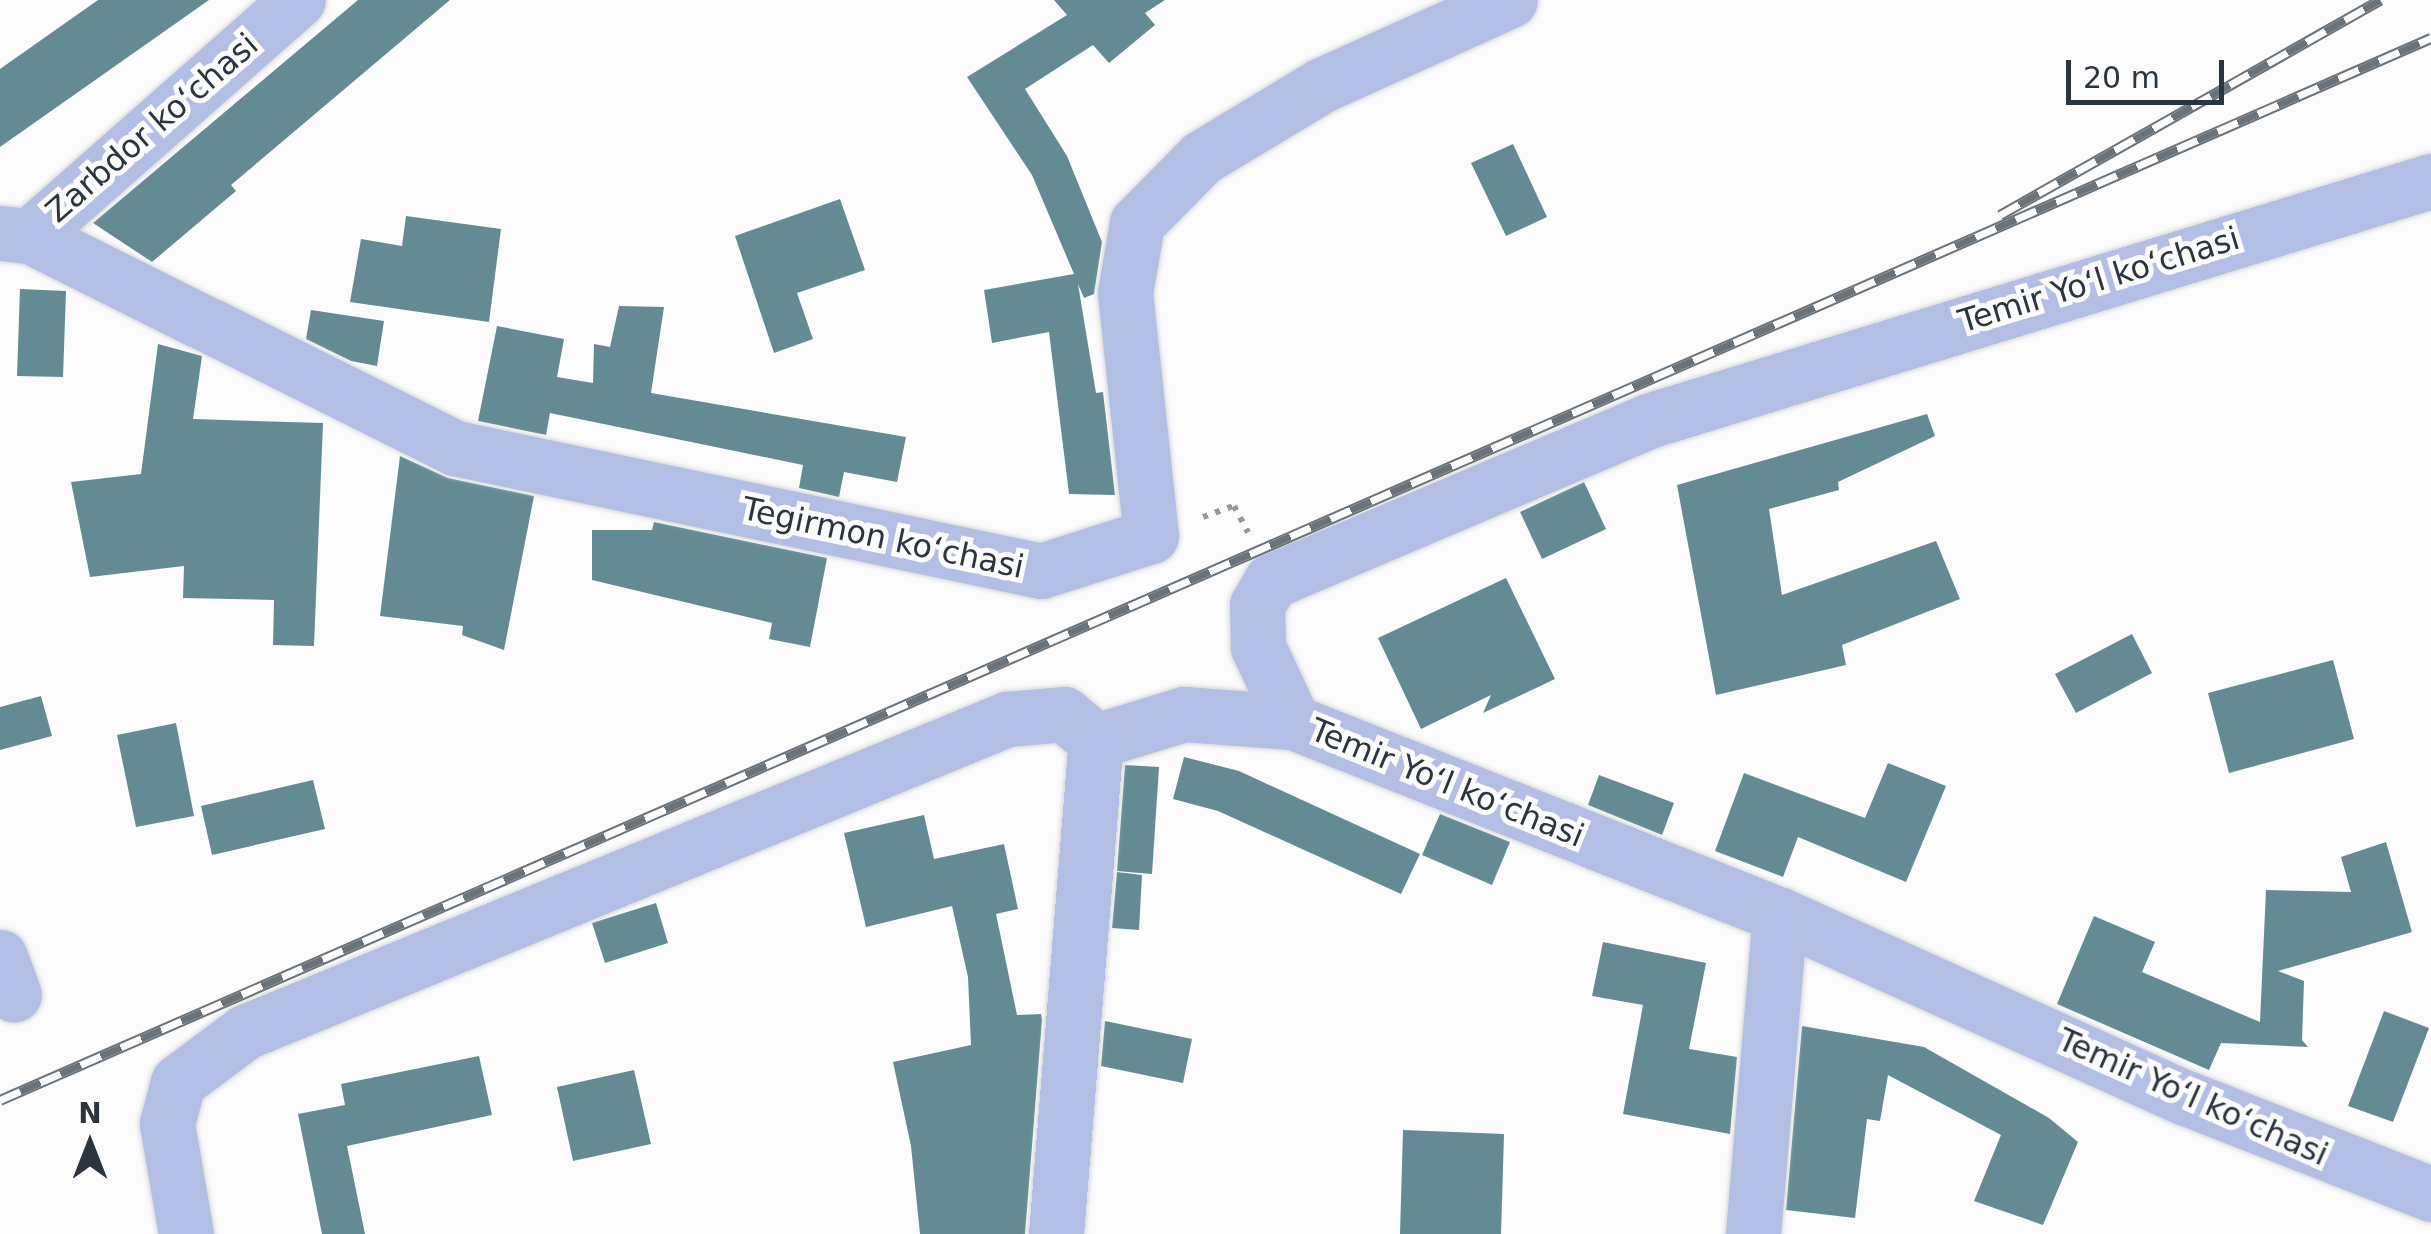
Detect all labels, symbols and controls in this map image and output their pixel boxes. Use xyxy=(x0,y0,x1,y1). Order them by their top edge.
street label: Zarbdor koʻchasi xyxy=(38,25,266,231)
scale bar xyxy=(2071,40,2228,102)
text: 20 m xyxy=(2083,60,2160,95)
street label: Temir Yoʻl koʻchasi xyxy=(1954,219,2244,341)
street label: Tegirmon koʻchasi xyxy=(739,489,1027,587)
street label: Temir Yoʻl koʻchasi xyxy=(1305,711,1589,855)
street label: Temir Yoʻl koʻchasi xyxy=(2052,1020,2334,1174)
north arrow xyxy=(40,1094,140,1194)
text: N xyxy=(78,1097,102,1130)

